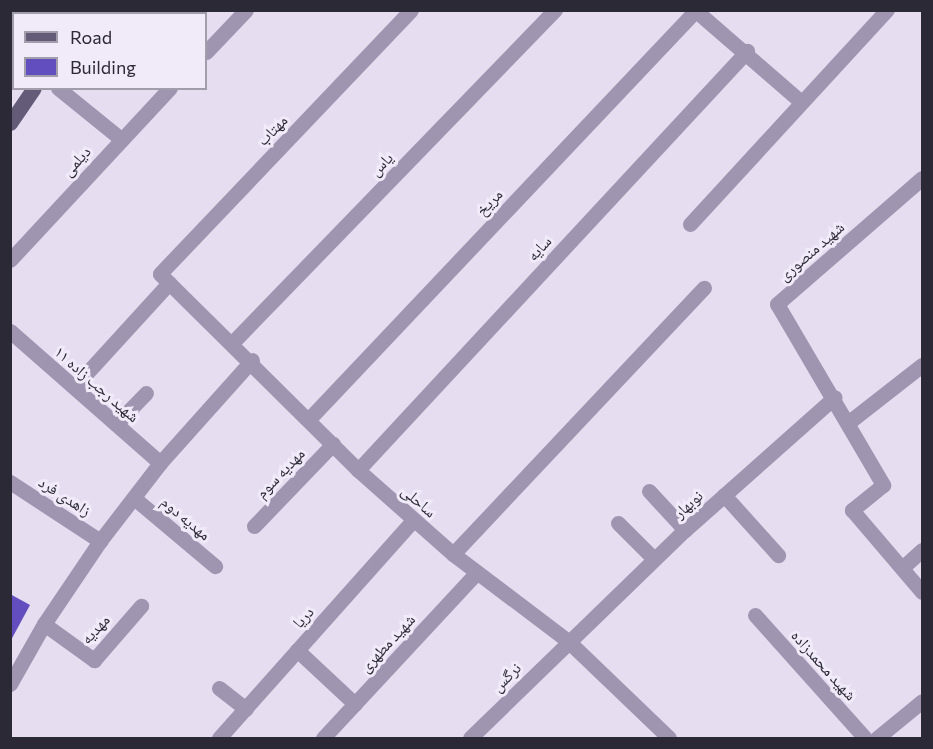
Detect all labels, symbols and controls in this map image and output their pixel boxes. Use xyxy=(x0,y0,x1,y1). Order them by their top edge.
legend xyxy=(12,12,207,90)
text: Road xyxy=(70,26,112,48)
text: Building xyxy=(70,56,136,78)
street label: مهتاب xyxy=(253,111,291,149)
street label: دیلمی xyxy=(58,142,94,180)
street label: یاس xyxy=(365,148,397,180)
street label: مریخ xyxy=(472,185,506,219)
street label: شهید منصوری xyxy=(774,217,848,285)
street label: سایه xyxy=(523,231,555,265)
street label: شهید رجب زاده ۱۱ xyxy=(51,342,143,426)
street label: مهدیه سوم xyxy=(251,444,309,502)
street label: زاهدی فرد xyxy=(35,472,95,520)
street label: ساحلی xyxy=(398,481,440,521)
street label: نوبهار xyxy=(669,486,707,522)
street label: مهدیه دوم xyxy=(157,492,215,544)
street label: دریا xyxy=(288,602,318,632)
street label: مهدیه xyxy=(76,610,114,648)
street label: شهید مطهری xyxy=(355,610,419,676)
street label: شهید محمدزاده xyxy=(787,626,861,704)
street label: نرگس xyxy=(487,658,525,696)

